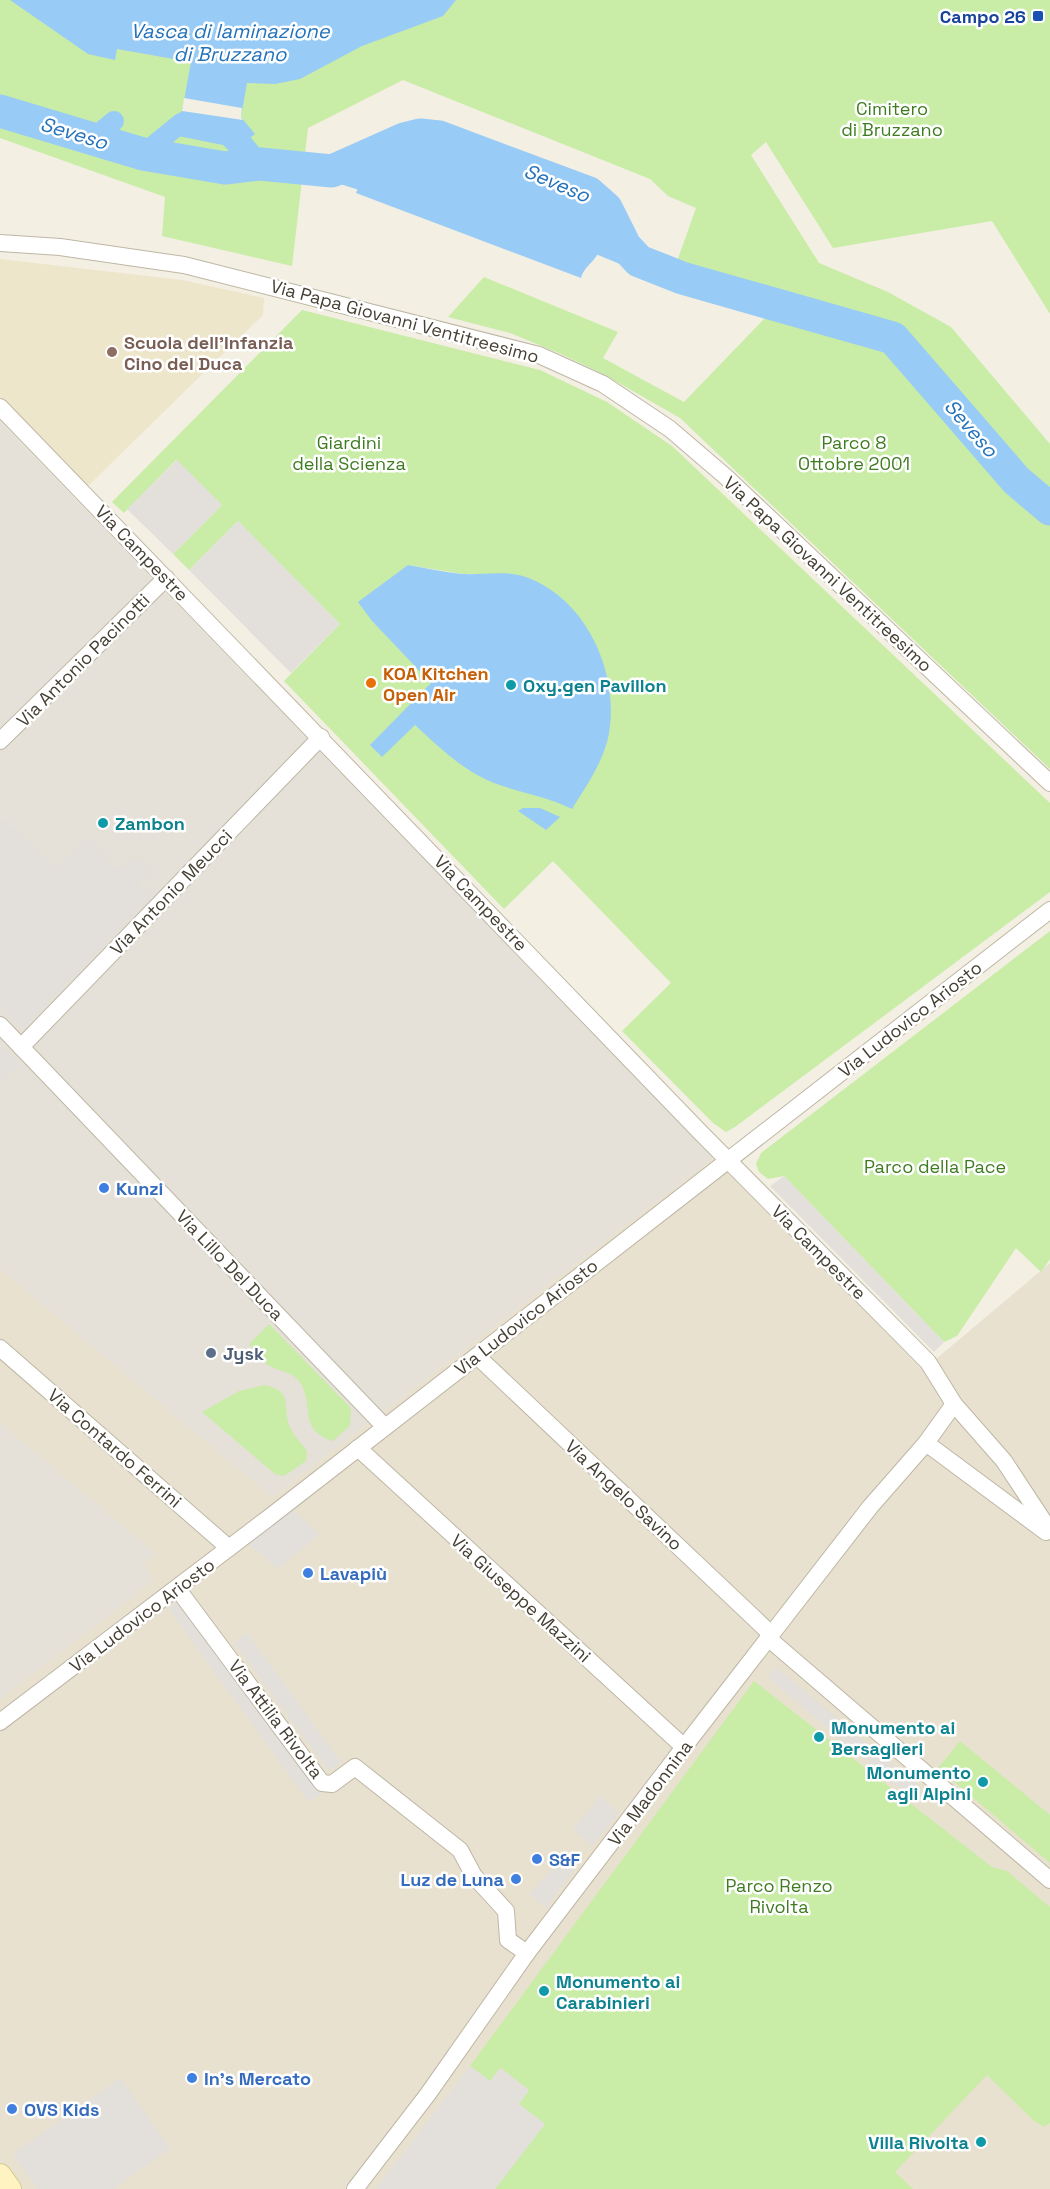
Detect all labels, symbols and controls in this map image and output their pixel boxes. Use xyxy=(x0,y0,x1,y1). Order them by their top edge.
place label: Campo 26 xyxy=(940,5,1026,28)
marker: Campo 26 xyxy=(1031,9,1045,23)
water label: Vasca di laminazione di Bruzzano xyxy=(130,18,331,67)
park label: Cimitero di Bruzzano xyxy=(841,97,943,141)
water label: Seveso xyxy=(37,111,111,156)
water label: Seveso xyxy=(520,158,594,209)
street label: Via Papa Giovanni Ventitreesimo xyxy=(268,274,542,368)
place label: Scuola dell'Infanzia Cino del Duca xyxy=(124,331,294,375)
marker: Scuola dell'Infanzia Cino del Duca xyxy=(105,345,119,359)
water label: Seveso xyxy=(939,394,1004,463)
park label: Giardini della Scienza xyxy=(292,431,406,475)
park label: Parco 8 Ottobre 2001 xyxy=(798,431,910,475)
street label: Via Papa Giovanni Ventitreesimo xyxy=(719,471,937,677)
street label: Via Campestre xyxy=(90,500,194,606)
street label: Via Antonio Pacinotti xyxy=(12,589,154,731)
place label: KOA Kitchen Open Air xyxy=(383,662,489,706)
place label: Oxy.gen Pavillon xyxy=(523,674,667,697)
marker: KOA Kitchen Open Air xyxy=(364,676,378,690)
marker: Oxy.gen Pavillon xyxy=(504,678,518,692)
place label: Zambon xyxy=(115,812,185,835)
marker: Zambon xyxy=(96,816,110,830)
street label: Via Antonio Meucci xyxy=(105,824,237,960)
street label: Via Campestre xyxy=(429,850,533,956)
street label: Via Ludovico Ariosto xyxy=(834,956,986,1082)
park label: Parco della Pace xyxy=(864,1155,1006,1178)
place label: Kunzi xyxy=(116,1177,163,1200)
marker: Kunzi xyxy=(97,1181,111,1195)
street label: Via Campestre xyxy=(767,1200,871,1304)
street label: Via Lillo Del Duca xyxy=(171,1205,289,1325)
street label: Via Ludovico Ariosto xyxy=(450,1254,602,1380)
place label: Jysk xyxy=(223,1342,264,1365)
marker: Jysk xyxy=(204,1346,218,1360)
street label: Via Contardo Ferrini xyxy=(43,1384,187,1512)
street label: Via Angelo Savino xyxy=(560,1435,688,1555)
street label: Via Giuseppe Mazzini xyxy=(446,1529,596,1667)
street label: Via Ludovico Ariosto xyxy=(65,1553,219,1677)
place label: Lavapiù xyxy=(320,1562,387,1585)
marker: Lavapiù xyxy=(301,1566,315,1580)
street label: Via Attilia Rivolta xyxy=(224,1655,328,1783)
place label: Monumento ai Bersaglieri xyxy=(831,1716,955,1760)
marker: Monumento ai Bersaglieri xyxy=(812,1730,826,1744)
street label: Via Madonnina xyxy=(603,1735,697,1851)
place label: Monumento agli Alpini xyxy=(867,1761,971,1805)
marker: Monumento agli Alpini xyxy=(976,1775,990,1789)
place label: S&F xyxy=(549,1848,581,1871)
marker: S&F xyxy=(530,1852,544,1866)
place label: Luz de Luna xyxy=(400,1868,505,1891)
marker: Luz de Luna xyxy=(509,1872,523,1886)
park label: Parco Renzo Rivolta xyxy=(725,1874,833,1918)
place label: Monumento ai Carabinieri xyxy=(556,1970,680,2014)
marker: Monumento ai Carabinieri xyxy=(537,1984,551,1998)
place label: In's Mercato xyxy=(204,2067,311,2090)
marker: In's Mercato xyxy=(185,2071,199,2085)
place label: OVS Kids xyxy=(24,2098,99,2121)
marker: OVS Kids xyxy=(5,2102,19,2116)
place label: Villa Rivolta xyxy=(868,2131,970,2154)
marker: Villa Rivolta xyxy=(974,2135,988,2149)

